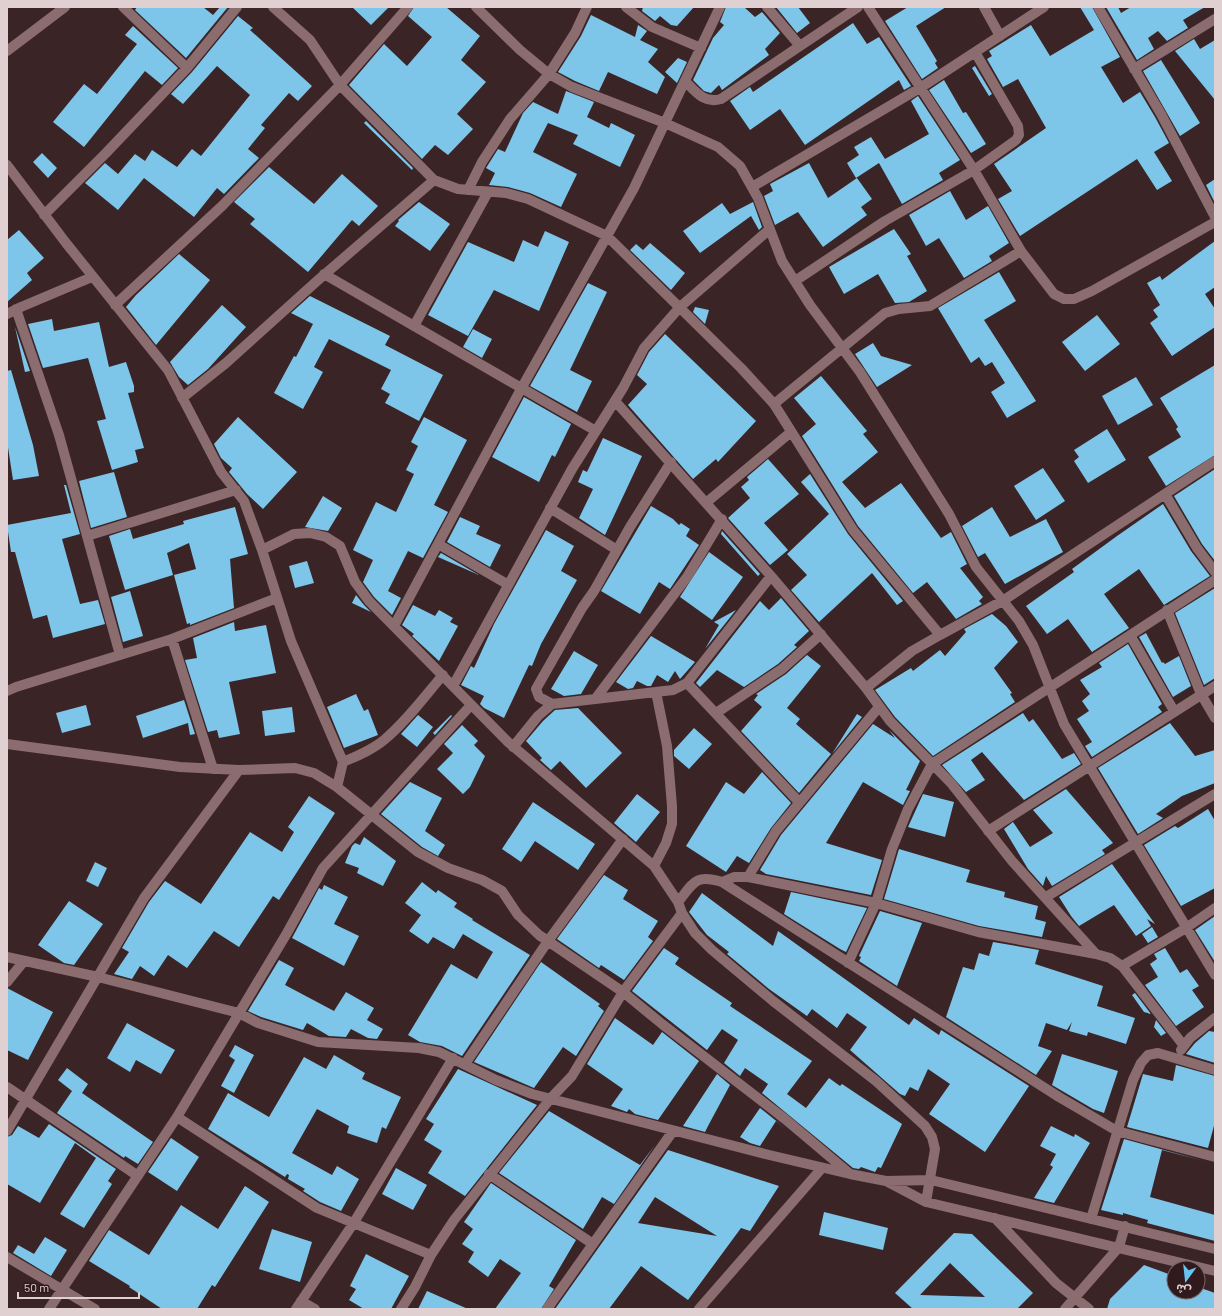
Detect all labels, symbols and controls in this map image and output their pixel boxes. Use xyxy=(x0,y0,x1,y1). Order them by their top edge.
north arrow xyxy=(1166,1260,1206,1300)
scale bar xyxy=(18,1274,139,1300)
text: 50 m xyxy=(24,1280,49,1294)
text: ش xyxy=(1174,1281,1193,1298)

